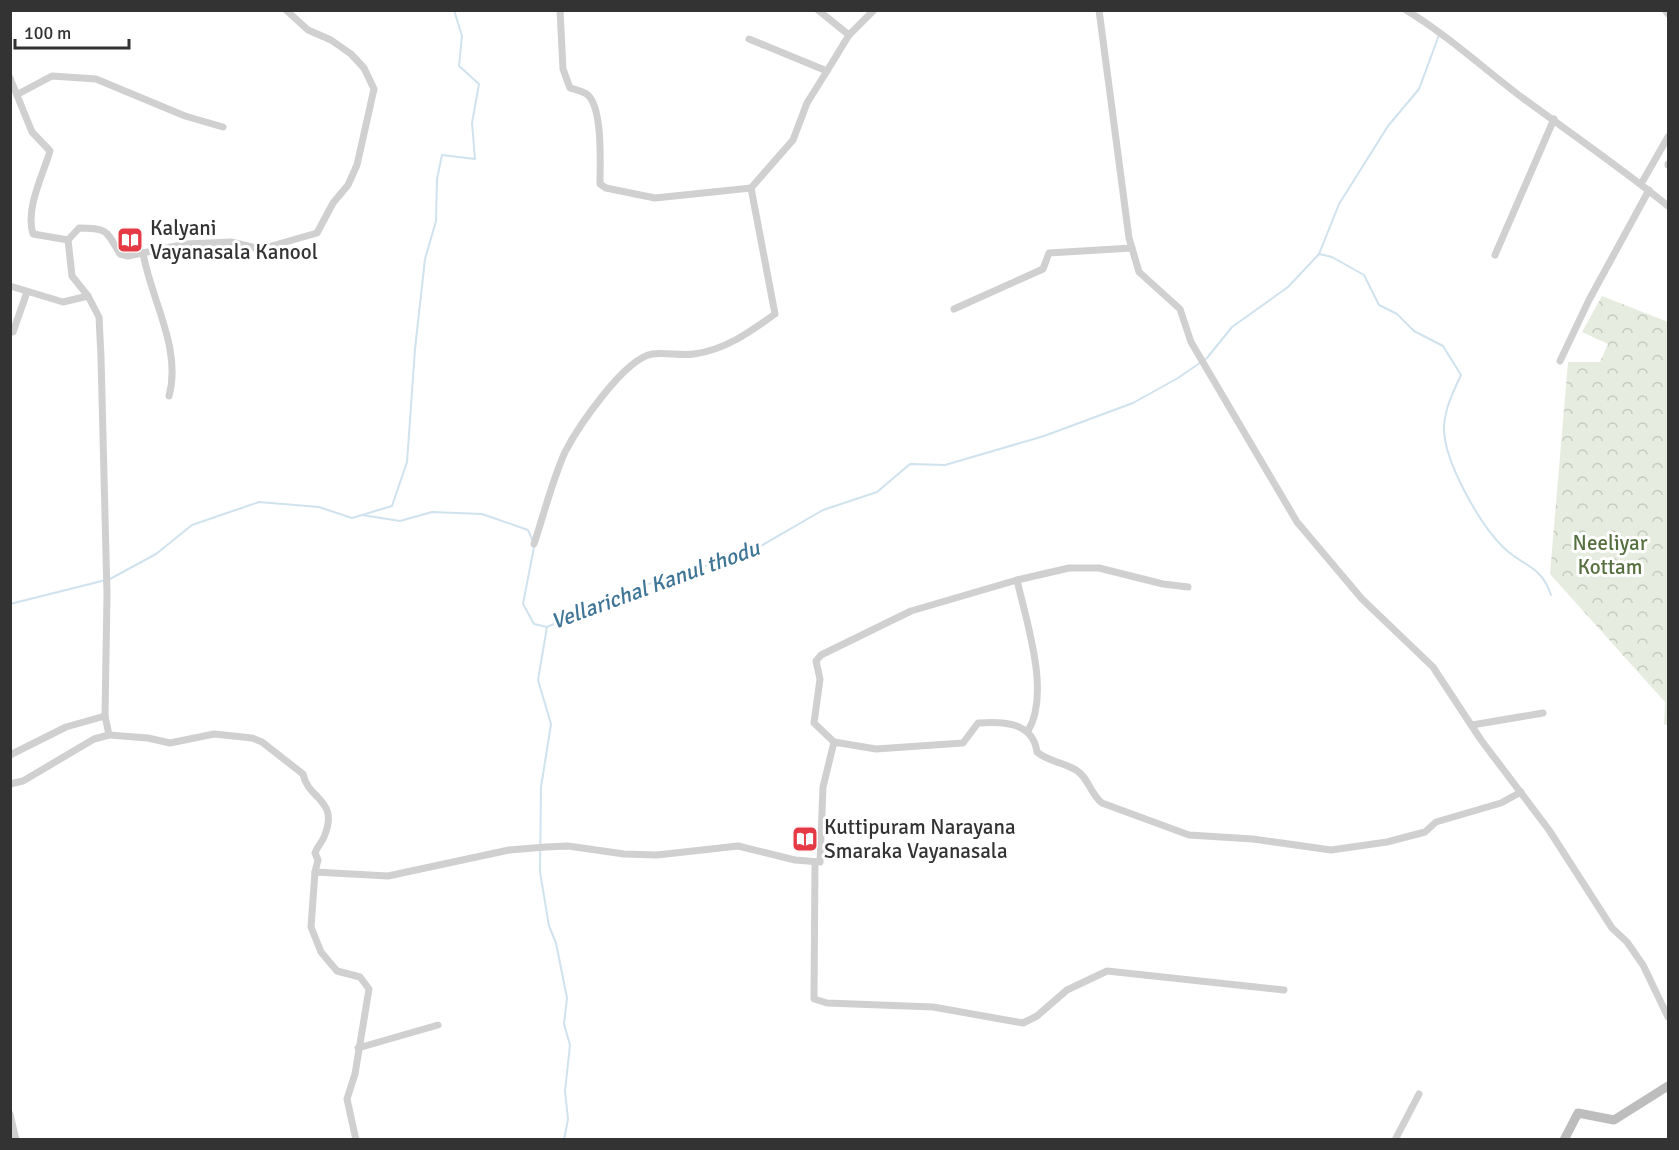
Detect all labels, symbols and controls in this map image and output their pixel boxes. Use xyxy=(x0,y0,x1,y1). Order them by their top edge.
scale bar xyxy=(15,12,129,50)
text: 100 m xyxy=(24,22,71,44)
place label: Kalyani Vayanasala Kanool xyxy=(150,215,318,265)
library icon: Kalyani Vayanasala Kanool xyxy=(115,225,145,255)
park label: Neeliyar Kottam xyxy=(1573,530,1648,580)
water label: Vellarichal Kanul thodu xyxy=(547,533,765,635)
place label: Kuttipuram Narayana Smaraka Vayanasala xyxy=(824,814,1016,864)
library icon: Kuttipuram Narayana Smaraka Vayanasala xyxy=(790,824,820,854)

